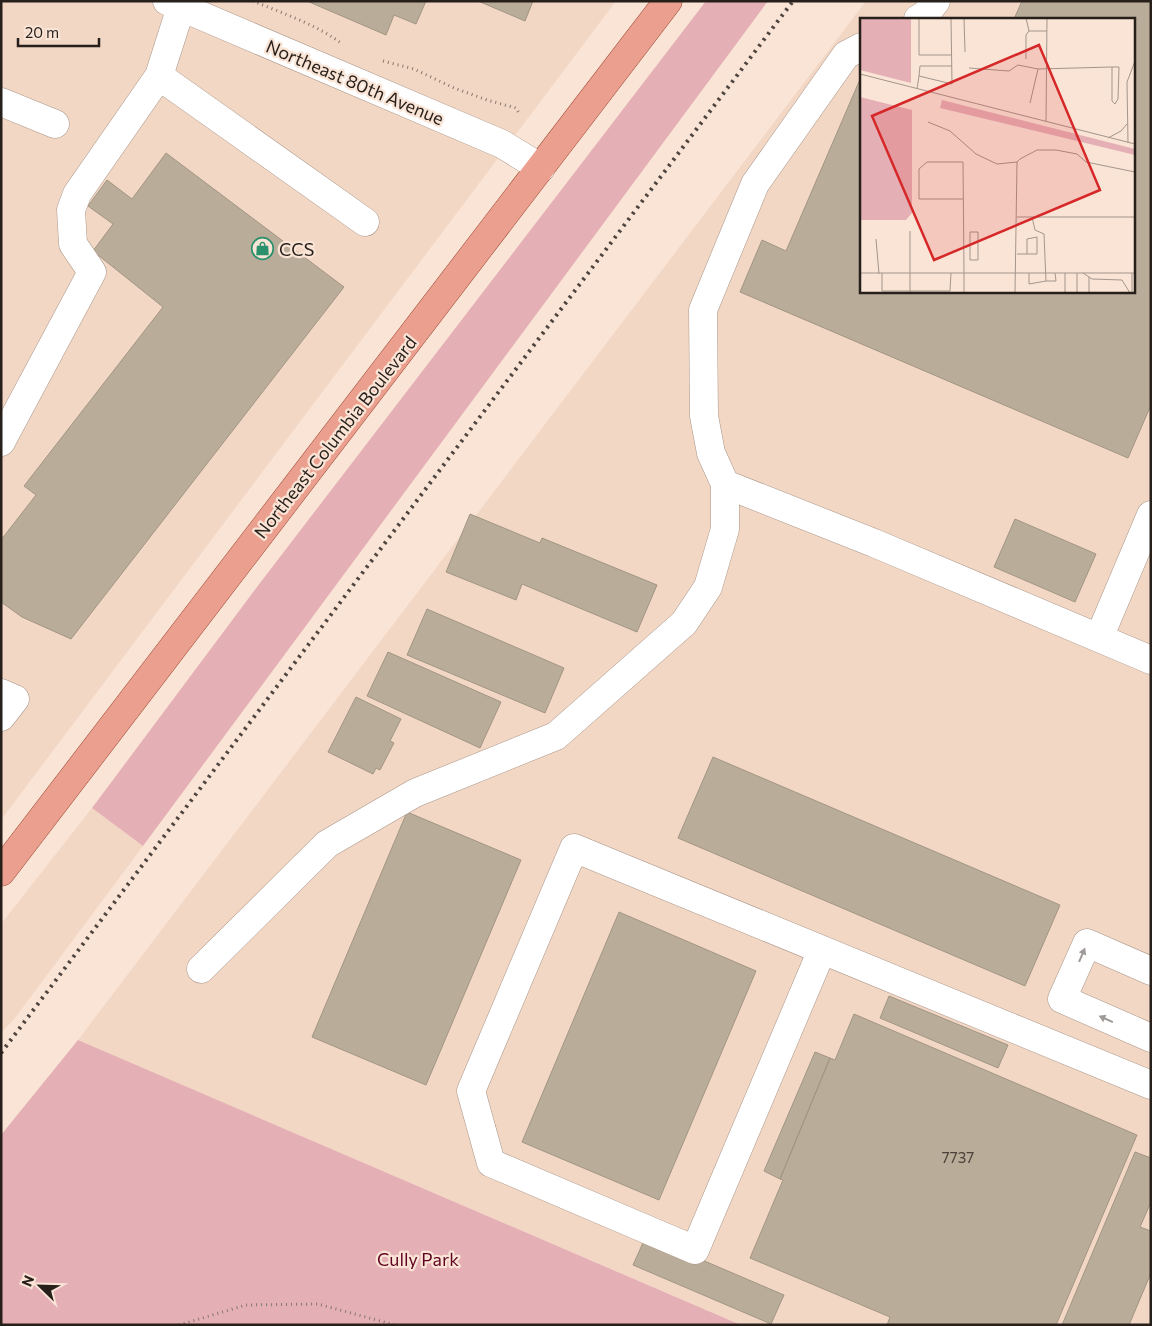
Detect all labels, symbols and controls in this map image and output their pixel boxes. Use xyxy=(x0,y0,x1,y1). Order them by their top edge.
scale bar xyxy=(18,15,99,47)
inset map xyxy=(860,18,1134,292)
text: 20 m xyxy=(25,23,59,41)
street label: Northeast 80th Avenue xyxy=(263,35,447,129)
shop icon: CCS xyxy=(251,237,275,261)
place label: CCS xyxy=(279,238,314,260)
street label: Northeast Columbia Boulevard xyxy=(249,331,421,543)
one-way arrow xyxy=(1078,948,1086,962)
one-way arrow xyxy=(1099,1014,1113,1022)
house number: 7737 xyxy=(942,1148,974,1166)
park label: Cully Park xyxy=(377,1248,459,1270)
north arrow xyxy=(15,1261,65,1311)
text: N xyxy=(18,1273,37,1289)

